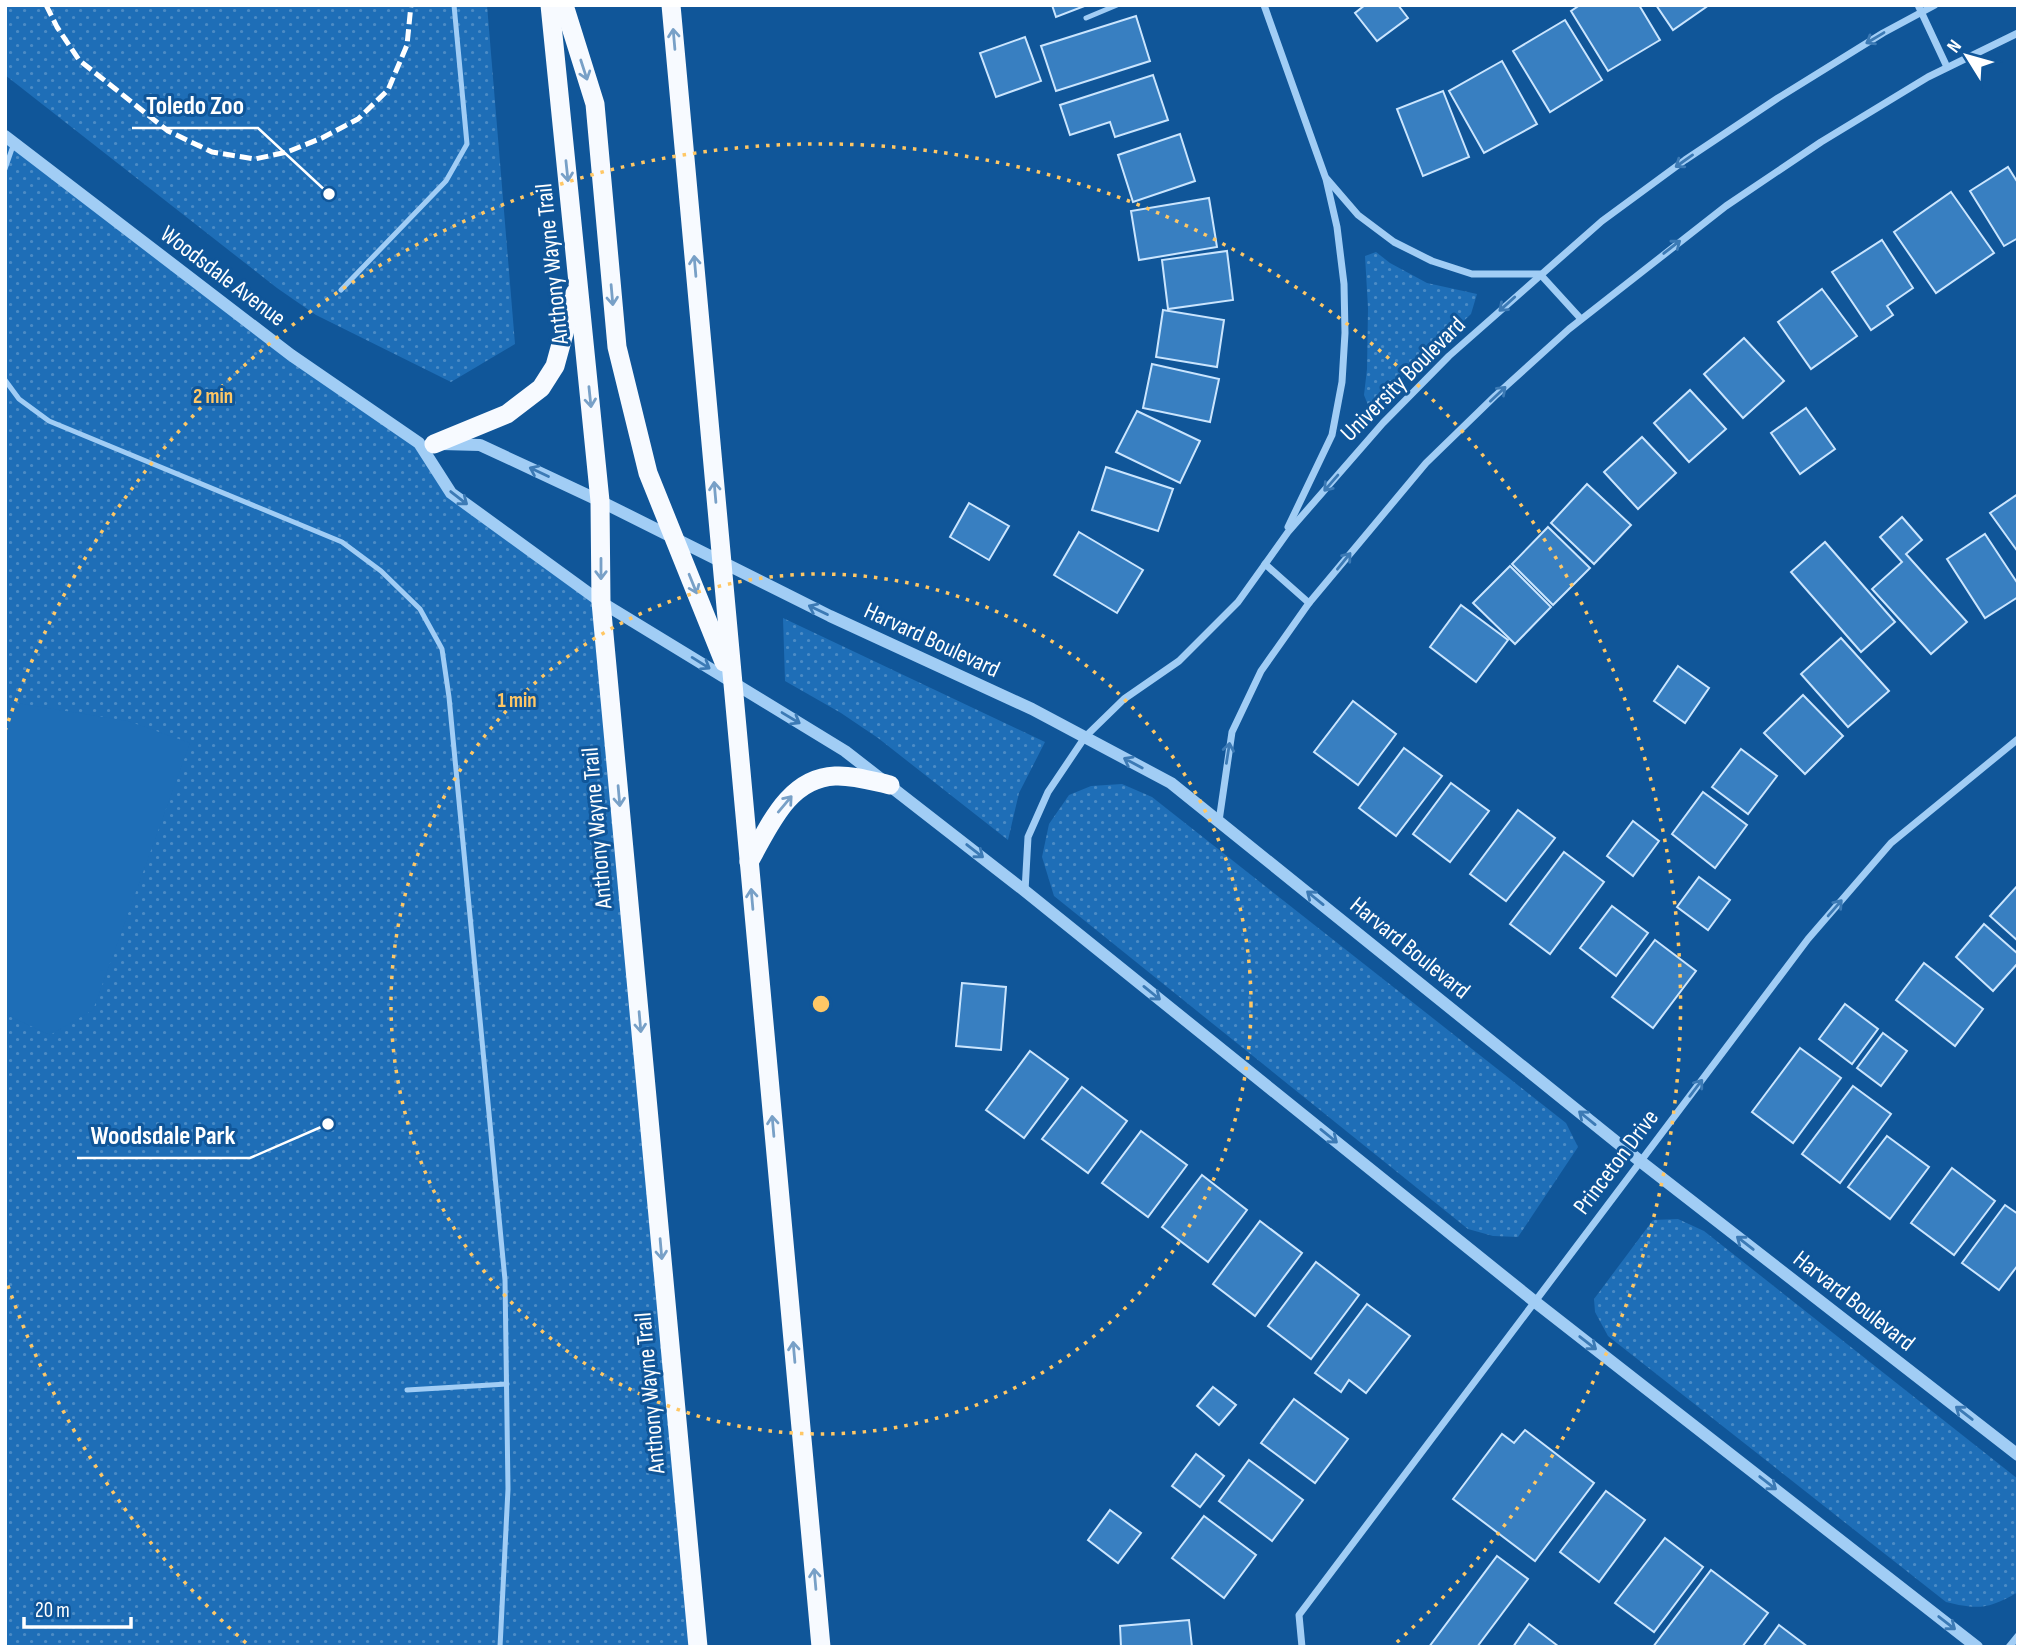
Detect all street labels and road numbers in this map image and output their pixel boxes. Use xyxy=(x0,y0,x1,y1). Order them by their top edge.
street label: Anthony Wayne Trail xyxy=(529,182,575,347)
street label: Woodsdale Avenue xyxy=(155,219,291,333)
street label: University Boulevard xyxy=(1335,311,1471,447)
street label: Harvard Boulevard xyxy=(860,596,1004,684)
street label: Anthony Wayne Trail xyxy=(576,746,619,911)
street label: Harvard Boulevard xyxy=(1344,891,1476,1005)
street label: Princeton Drive xyxy=(1567,1104,1665,1220)
street label: Harvard Boulevard xyxy=(1787,1245,1921,1357)
street label: Anthony Wayne Trail xyxy=(629,1311,672,1476)

